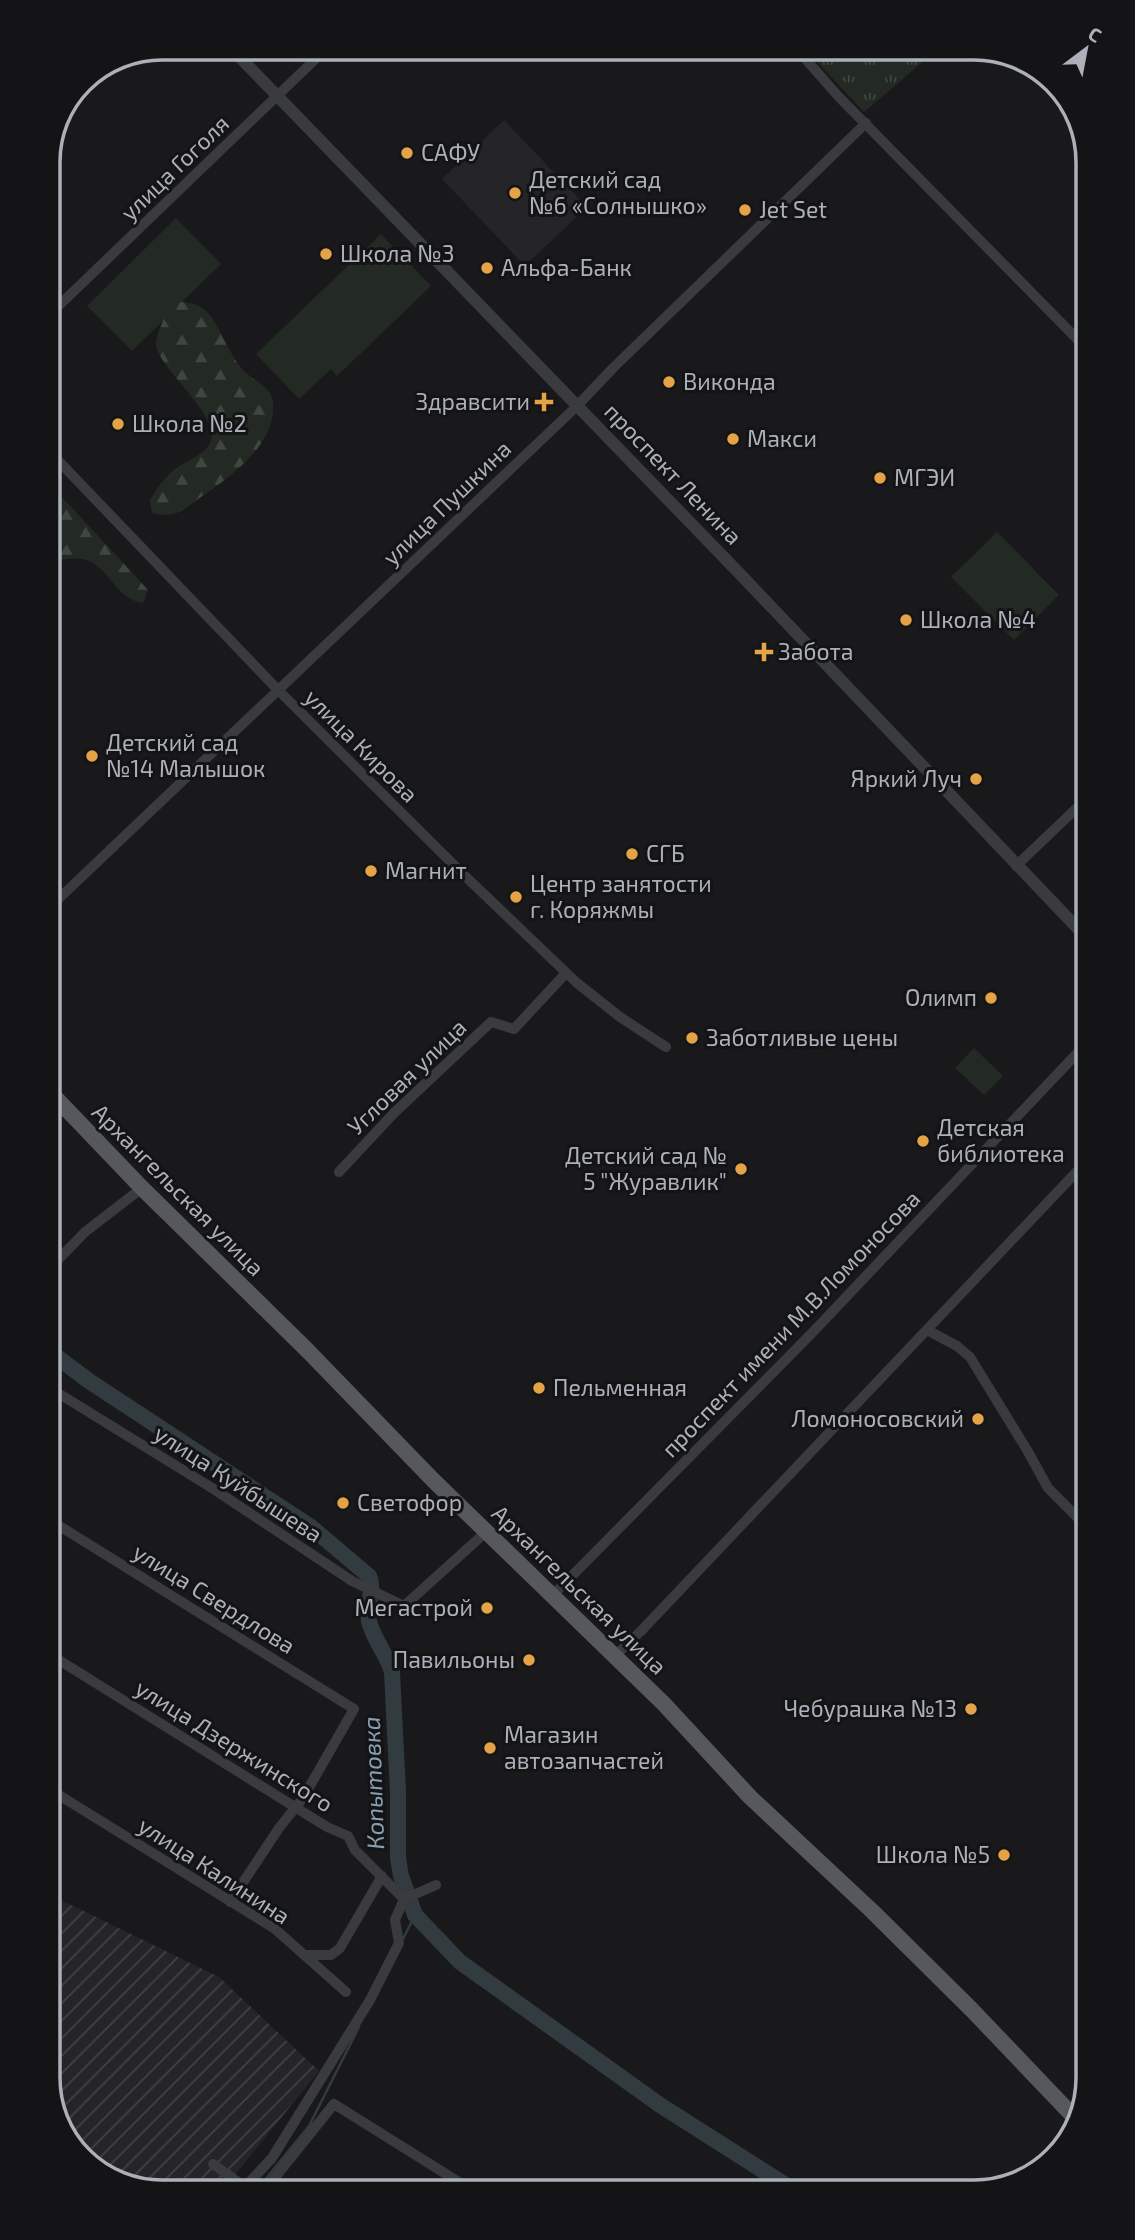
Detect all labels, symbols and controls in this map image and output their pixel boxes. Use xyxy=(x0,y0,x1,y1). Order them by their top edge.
north arrow xyxy=(1051,14,1121,84)
text: С xyxy=(1084,21,1106,47)
street label: улица Гоголя xyxy=(114,109,235,227)
place label: САФУ xyxy=(421,138,480,166)
marker: САФУ xyxy=(399,145,415,161)
place label: Детский сад №6 «Солнышко» xyxy=(529,165,707,219)
marker: Детский сад №6 «Солнышко» xyxy=(507,185,523,201)
place label: Jet Set xyxy=(759,195,827,223)
marker: Jet Set xyxy=(737,202,753,218)
place label: Школа №3 xyxy=(340,239,455,267)
marker: Школа №3 xyxy=(318,246,334,262)
place label: Альфа-Банк xyxy=(501,253,632,281)
marker: Альфа-Банк xyxy=(479,260,495,276)
place label: Виконда xyxy=(683,367,776,395)
marker: Виконда xyxy=(661,374,677,390)
place label: Здравсити xyxy=(415,387,530,415)
marker: Здравсити xyxy=(536,394,552,410)
street label: проспект Ленина xyxy=(599,397,748,550)
place label: Школа №2 xyxy=(132,409,247,437)
marker: Школа №2 xyxy=(110,416,126,432)
place label: Макси xyxy=(747,424,817,452)
marker: Макси xyxy=(725,431,741,447)
street label: улица Пушкина xyxy=(376,434,517,571)
place label: МГЭИ xyxy=(894,463,955,491)
marker: МГЭИ xyxy=(872,470,888,486)
place label: Школа №4 xyxy=(920,605,1036,633)
marker: Школа №4 xyxy=(898,612,914,628)
place label: Забота xyxy=(778,637,853,665)
marker: Забота xyxy=(756,644,772,660)
street label: улица Кирова xyxy=(299,683,424,808)
place label: Детский сад №14 Малышок xyxy=(106,728,265,782)
marker: Детский сад №14 Малышок xyxy=(84,748,100,764)
place label: Яркий Луч xyxy=(851,764,962,793)
marker: Яркий Луч xyxy=(968,771,984,787)
place label: СГБ xyxy=(646,839,685,867)
marker: СГБ xyxy=(624,846,640,862)
place label: Магнит xyxy=(385,856,467,884)
marker: Магнит xyxy=(363,863,379,879)
place label: Центр занятости г. Коряжмы xyxy=(530,869,712,923)
marker: Центр занятости г. Коряжмы xyxy=(508,889,524,905)
place label: Олимп xyxy=(905,983,977,1011)
marker: Олимп xyxy=(983,990,999,1006)
street label: Угловая улица xyxy=(341,1013,472,1141)
place label: Заботливые цены xyxy=(706,1023,898,1051)
marker: Заботливые цены xyxy=(684,1030,700,1046)
street label: Архангельская улица xyxy=(86,1097,271,1282)
place label: Детская библиотека xyxy=(937,1113,1065,1167)
marker: Детская библиотека xyxy=(915,1133,931,1149)
place label: Детский сад № 5 "Журавлик" xyxy=(565,1141,727,1196)
marker: Детский сад № 5 "Журавлик" xyxy=(733,1161,749,1177)
street label: проспект имени М.В.Ломоносова xyxy=(655,1184,925,1463)
place label: Пельменная xyxy=(553,1373,687,1401)
marker: Пельменная xyxy=(531,1380,547,1396)
place label: Ломоносовский xyxy=(791,1404,964,1432)
marker: Ломоносовский xyxy=(970,1411,986,1427)
street label: улица Куйбышева xyxy=(149,1418,328,1549)
place label: Светофор xyxy=(357,1488,462,1516)
marker: Светофор xyxy=(335,1495,351,1511)
street label: Архангельская улица xyxy=(486,1499,673,1681)
street label: улица Свердлова xyxy=(128,1537,301,1660)
place label: Мегастрой xyxy=(354,1593,473,1621)
marker: Мегастрой xyxy=(479,1600,495,1616)
place label: Павильоны xyxy=(393,1645,515,1673)
marker: Павильоны xyxy=(521,1652,537,1668)
street label: улица Дзержинского xyxy=(130,1673,339,1818)
place label: Чебурашка №13 xyxy=(784,1694,957,1723)
marker: Чебурашка №13 xyxy=(963,1701,979,1717)
water label: Копытовка xyxy=(356,1716,389,1850)
place label: Магазин автозапчастей xyxy=(504,1720,664,1774)
marker: Магазин автозапчастей xyxy=(482,1740,498,1756)
street label: улица Калинина xyxy=(133,1811,296,1930)
place label: Школа №5 xyxy=(876,1840,990,1868)
marker: Школа №5 xyxy=(996,1847,1012,1863)

